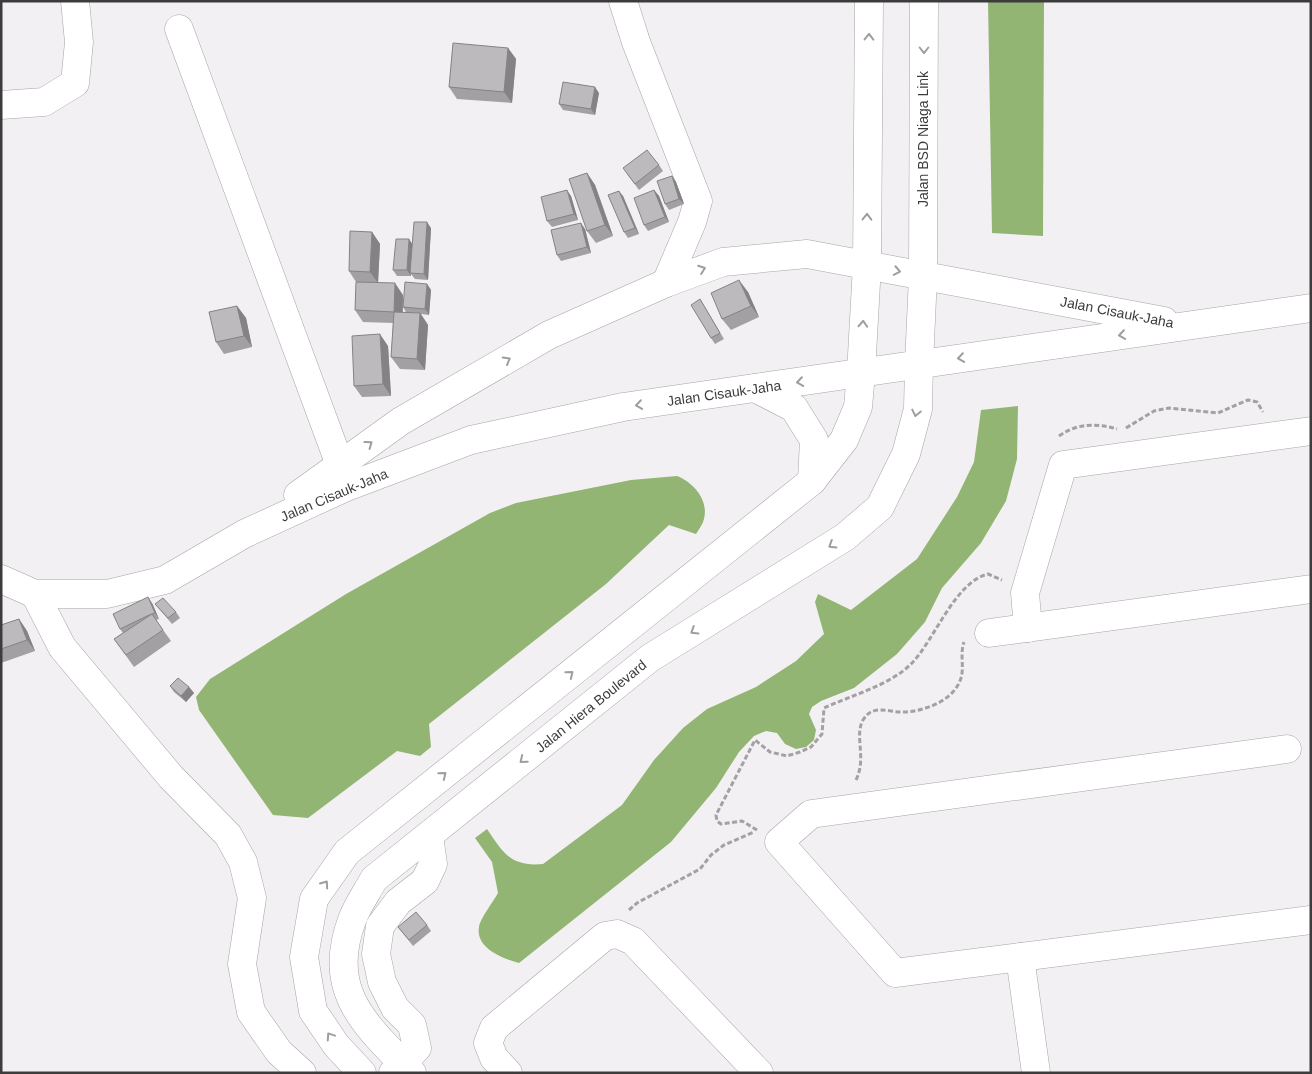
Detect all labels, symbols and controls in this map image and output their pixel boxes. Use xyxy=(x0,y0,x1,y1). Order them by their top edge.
one-way arrow xyxy=(864,32,874,40)
one-way arrow xyxy=(919,46,929,54)
street label: Jalan BSD Niaga Link xyxy=(915,70,931,207)
one-way arrow xyxy=(862,212,872,220)
one-way arrow xyxy=(697,265,706,276)
one-way arrow xyxy=(892,266,901,276)
street label: Jalan Cisauk-Jaha xyxy=(1059,293,1175,331)
one-way arrow xyxy=(858,320,869,328)
one-way arrow xyxy=(1117,329,1125,340)
one-way arrow xyxy=(956,353,965,363)
one-way arrow xyxy=(502,356,511,366)
one-way arrow xyxy=(796,376,804,387)
street label: Jalan Cisauk-Jaha xyxy=(666,377,782,409)
one-way arrow xyxy=(635,399,643,410)
one-way arrow xyxy=(912,408,922,417)
one-way arrow xyxy=(363,442,372,450)
street label: Jalan Cisauk-Jaha xyxy=(278,465,390,525)
one-way arrow xyxy=(829,538,838,548)
one-way arrow xyxy=(691,625,700,634)
street label: Jalan Hiera Boulevard xyxy=(532,656,650,756)
one-way arrow xyxy=(565,670,574,679)
one-way arrow xyxy=(520,755,529,763)
one-way arrow xyxy=(437,772,446,780)
one-way arrow xyxy=(319,880,328,890)
one-way arrow xyxy=(327,1032,336,1042)

